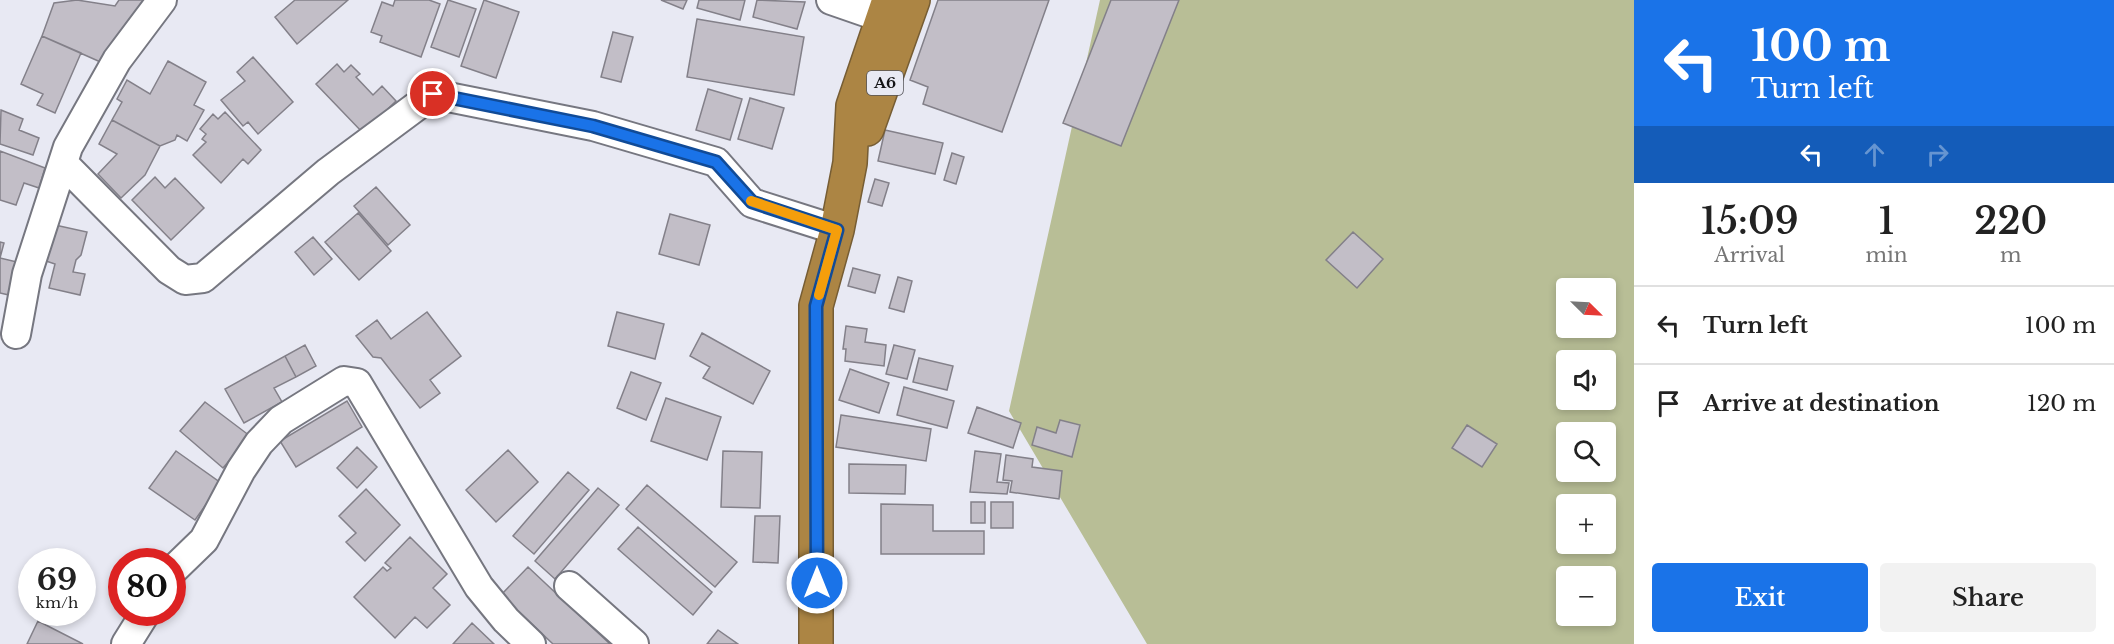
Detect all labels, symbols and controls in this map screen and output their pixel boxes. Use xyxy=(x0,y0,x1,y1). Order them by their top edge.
text: 100 m xyxy=(1751,20,1890,72)
icon: left xyxy=(1652,24,1730,102)
pin xyxy=(407,68,458,119)
road number: A6 xyxy=(867,71,903,95)
text: Turn left xyxy=(1751,72,1874,105)
icon: arrive xyxy=(416,77,449,110)
icon: left xyxy=(1795,138,1828,171)
icon: ahead xyxy=(1858,138,1891,171)
icon: right xyxy=(1921,138,1954,171)
text: 15:09 xyxy=(1701,199,1799,244)
text: 1 xyxy=(1879,199,1894,244)
text: 220 xyxy=(1974,199,2047,244)
text: Arrival xyxy=(1714,243,1785,267)
text: min xyxy=(1865,243,1908,267)
text: m xyxy=(2000,243,2021,267)
north arrow xyxy=(1556,278,1616,338)
map controls xyxy=(1556,278,1616,626)
icon: left xyxy=(1652,309,1685,342)
text: Turn left xyxy=(1703,312,1808,339)
text: 100 m xyxy=(2025,312,2096,339)
button: sound xyxy=(1556,350,1616,410)
icon: arrive xyxy=(1652,387,1685,420)
text: Arrive at destination xyxy=(1703,390,1940,417)
text: 120 m xyxy=(2027,390,2096,417)
button: search xyxy=(1556,422,1616,482)
button: + xyxy=(1556,494,1616,554)
speed limit sign: 80 xyxy=(108,548,186,626)
position arrow xyxy=(785,551,849,615)
text: 69 xyxy=(37,561,77,598)
button: Exit xyxy=(1652,563,1868,632)
button: Share xyxy=(1880,563,2096,632)
button: − xyxy=(1556,566,1616,626)
text: km/h xyxy=(36,593,78,612)

